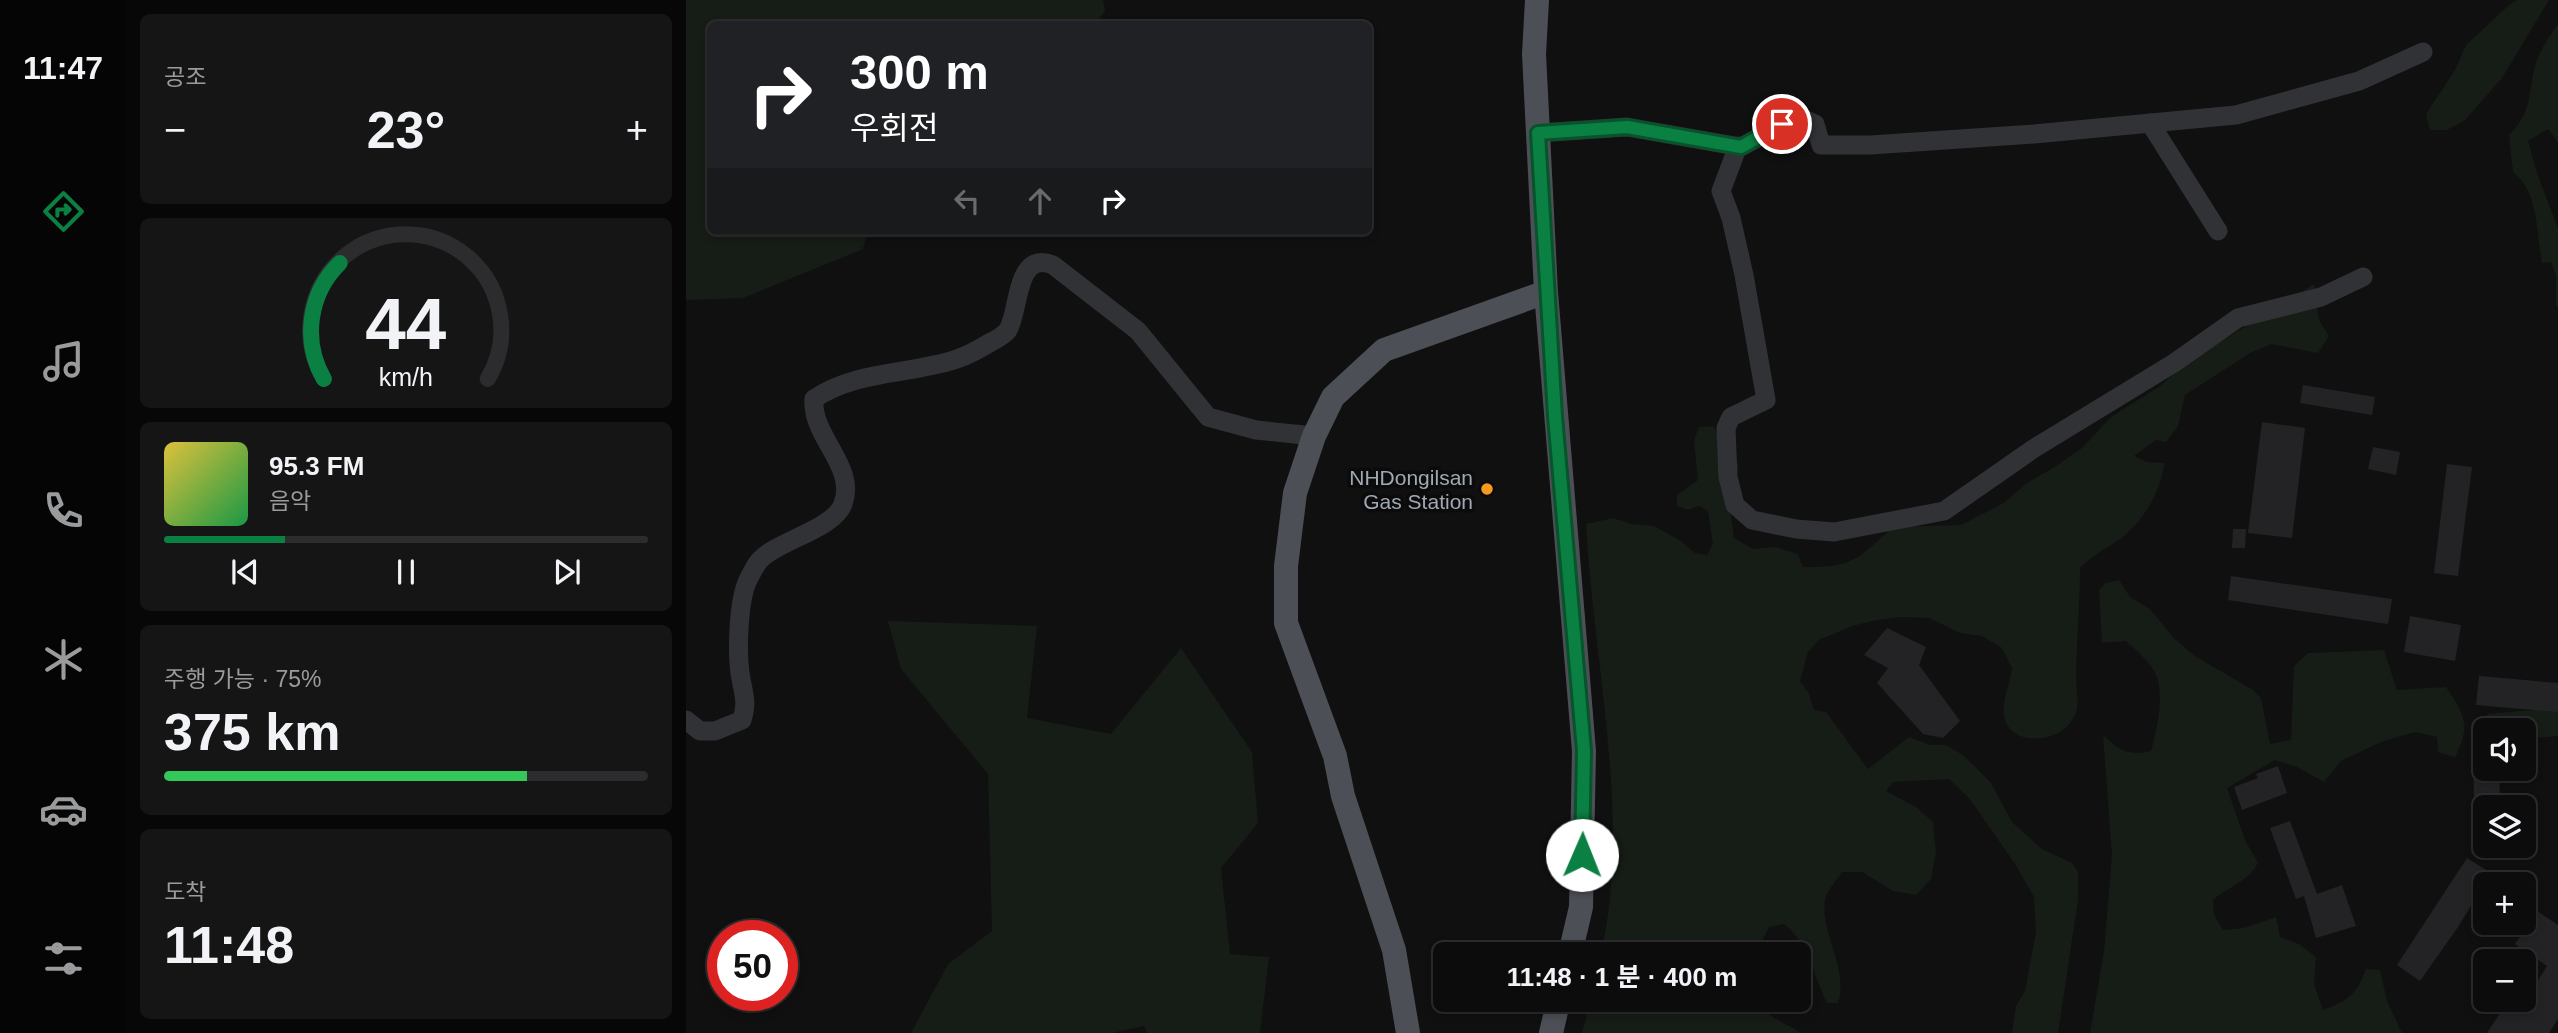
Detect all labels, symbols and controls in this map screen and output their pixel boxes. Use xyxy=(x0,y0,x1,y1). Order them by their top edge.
text: 300 m xyxy=(850,45,989,99)
icon: right xyxy=(735,49,826,140)
text: 11:47 xyxy=(23,50,103,86)
text: 공조 xyxy=(164,64,206,90)
pin xyxy=(1752,94,1812,154)
text: 23° xyxy=(367,101,445,159)
icon: arrive xyxy=(1763,105,1801,143)
text: − xyxy=(164,109,186,151)
text: + xyxy=(626,109,648,151)
text: 우회전 xyxy=(850,110,938,146)
icon: left xyxy=(948,182,986,220)
icon: ahead xyxy=(1021,182,1059,220)
icon: right xyxy=(1094,182,1132,220)
icon: directions xyxy=(39,187,88,236)
text: 44 xyxy=(366,283,447,364)
icon: music xyxy=(39,337,88,386)
text: km/h xyxy=(379,362,433,390)
text: 95.3 FM xyxy=(269,451,364,481)
place label: NHDongilsan Gas Station xyxy=(1349,466,1473,513)
marker: NHDongilsan Gas Station xyxy=(1479,481,1495,497)
icon: phone xyxy=(39,486,88,535)
text: 음악 xyxy=(269,488,311,514)
icon: previous xyxy=(226,553,264,591)
icon: pause xyxy=(387,553,425,591)
icon: next xyxy=(548,553,586,591)
icon: climate xyxy=(39,635,88,684)
text: 주행 가능 · 75% xyxy=(164,666,322,692)
text: 375 km xyxy=(164,703,340,761)
map controls xyxy=(2473,718,2536,1012)
button: sound xyxy=(2473,718,2536,781)
icon: car xyxy=(39,785,88,834)
button: layers xyxy=(2473,795,2536,858)
position arrow xyxy=(1545,818,1619,892)
button: + xyxy=(2473,872,2536,935)
text: 도착 xyxy=(164,879,206,905)
text: 11:48 xyxy=(164,916,294,974)
speed limit sign: 50 xyxy=(707,920,798,1011)
icon: filters xyxy=(39,934,88,983)
button: − xyxy=(2473,949,2536,1012)
text: 11:48 · 1 분 · 400 m xyxy=(1507,962,1737,992)

